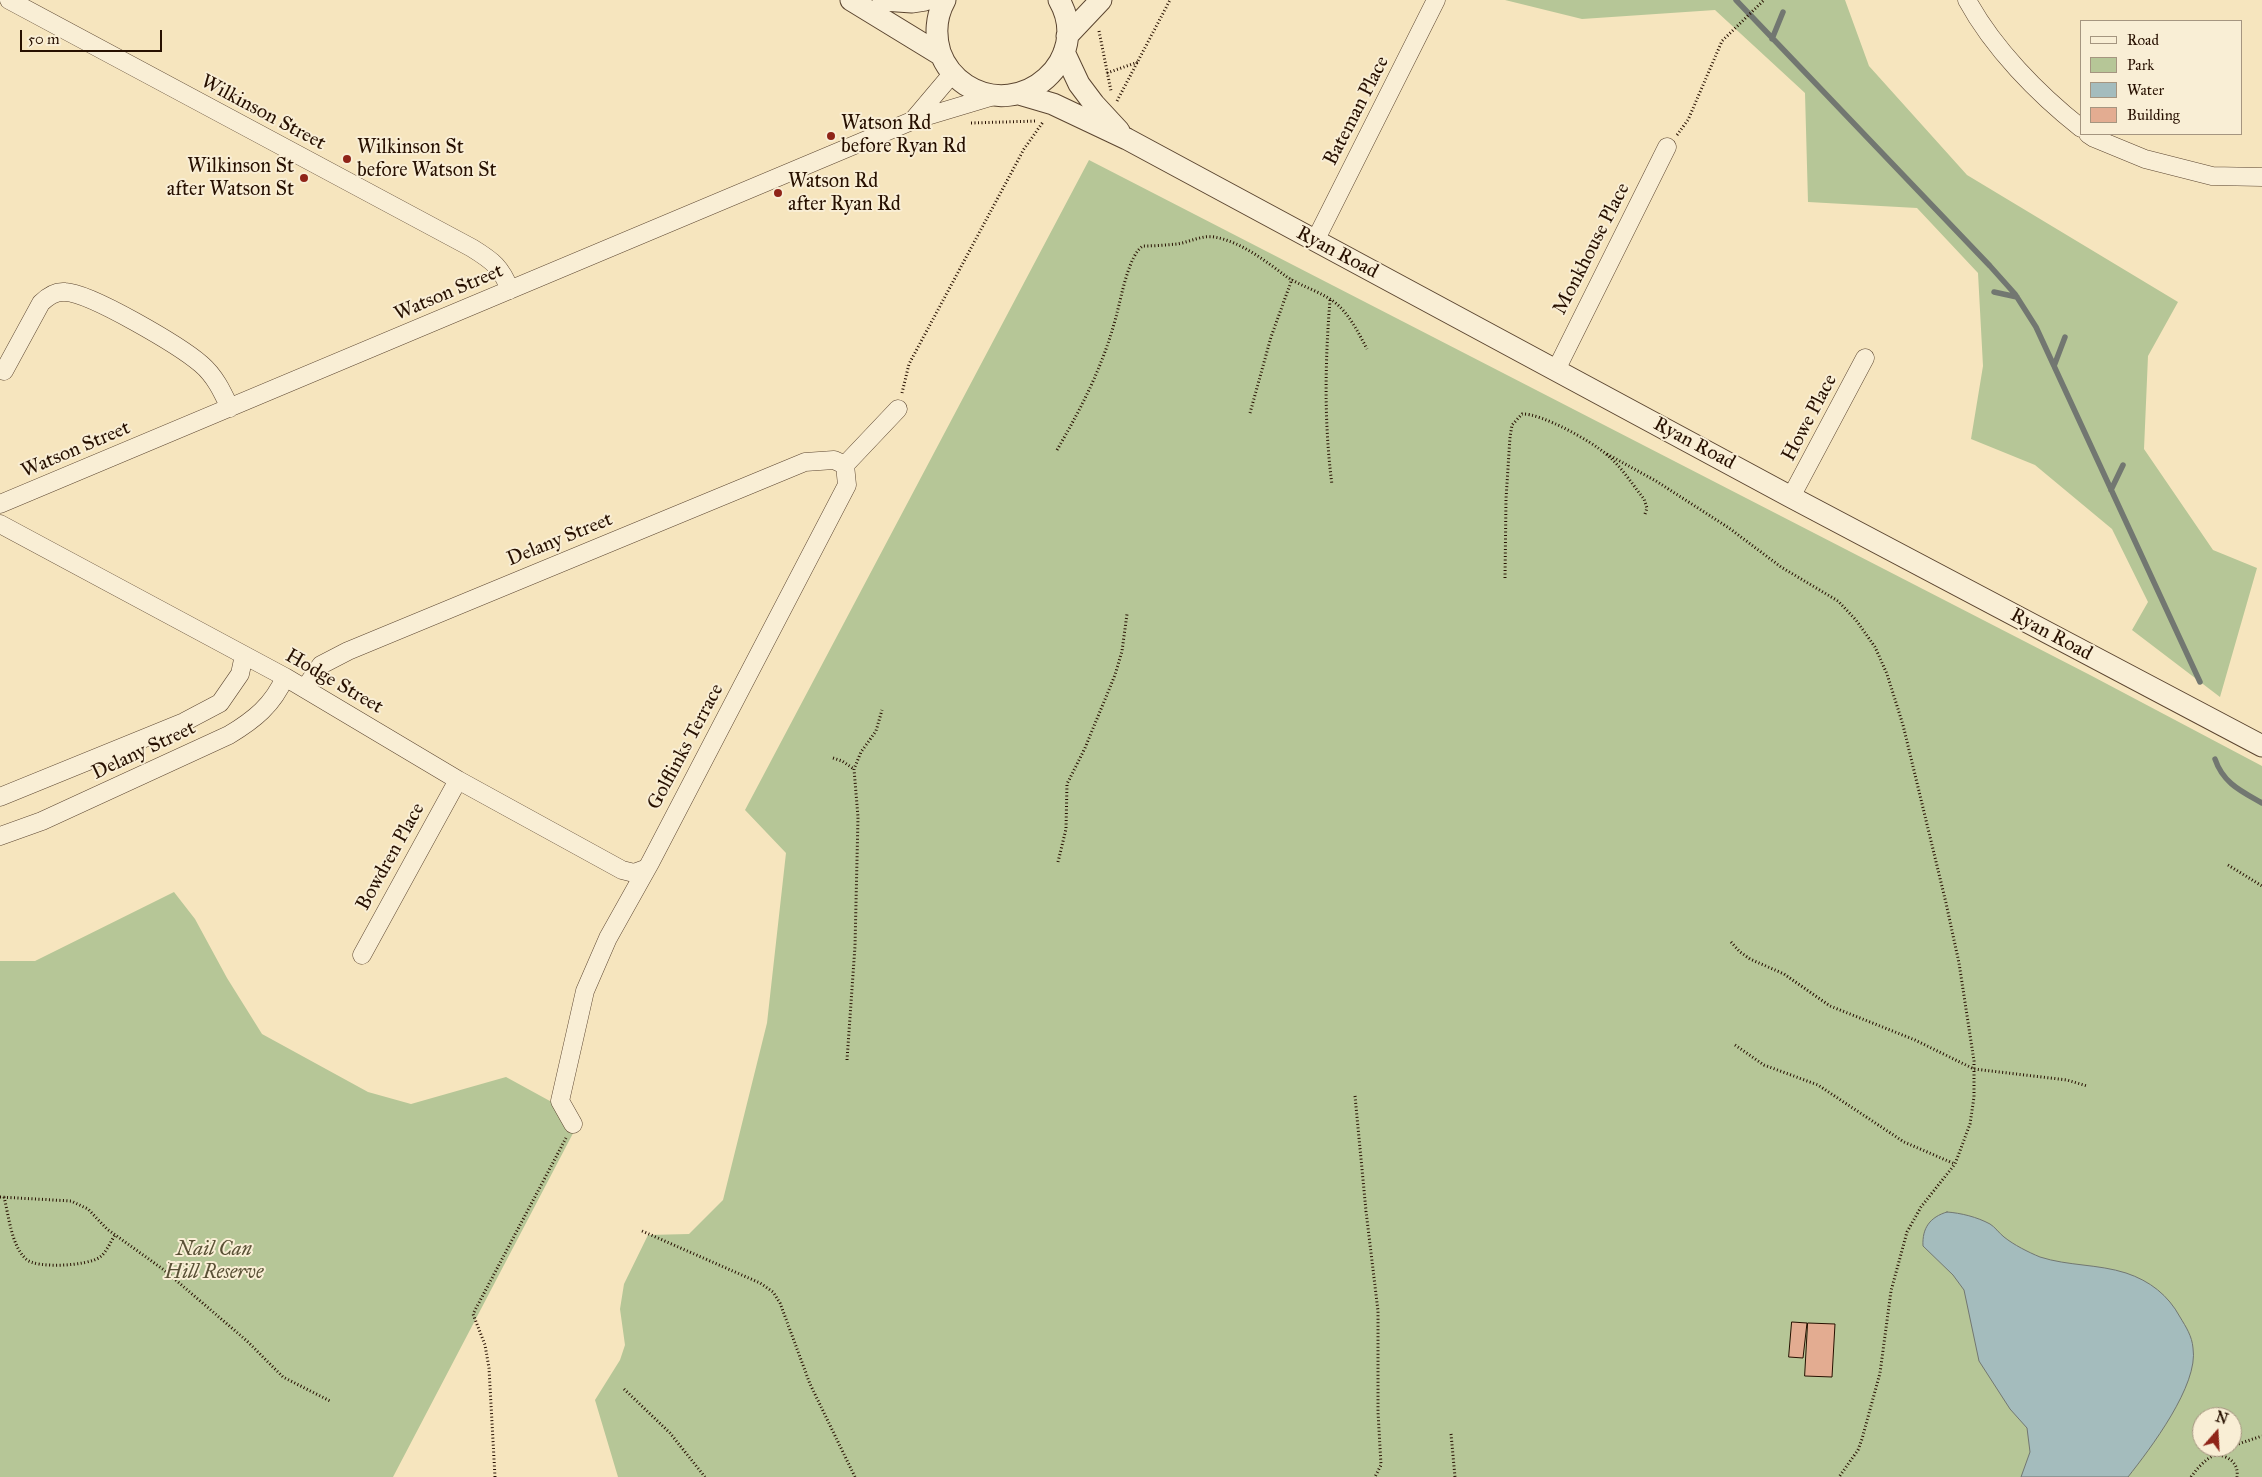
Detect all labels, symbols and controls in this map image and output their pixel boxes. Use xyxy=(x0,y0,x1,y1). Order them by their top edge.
scale bar xyxy=(22,20,165,52)
legend xyxy=(2080,20,2242,135)
text: 50 m xyxy=(28,30,60,48)
text: Road xyxy=(2127,31,2159,49)
street label: Bateman Place xyxy=(1319,52,1395,170)
text: Park xyxy=(2127,56,2154,74)
street label: Wilkinson Street xyxy=(197,70,329,156)
text: Water xyxy=(2127,81,2164,99)
text: Building xyxy=(2127,106,2180,124)
place label: Watson Rd before Ryan Rd xyxy=(841,112,966,159)
marker: Watson Rd before Ryan Rd xyxy=(825,130,837,142)
place label: Wilkinson St before Watson St xyxy=(357,136,497,183)
marker: Wilkinson St before Watson St xyxy=(341,153,353,165)
place label: Wilkinson St after Watson St xyxy=(167,155,294,202)
place label: Watson Rd after Ryan Rd xyxy=(788,170,901,217)
marker: Wilkinson St after Watson St xyxy=(298,172,310,184)
street label: Monkhouse Place xyxy=(1548,179,1636,319)
marker: Watson Rd after Ryan Rd xyxy=(772,187,784,199)
street label: Ryan Road xyxy=(1292,221,1382,285)
street label: Watson Street xyxy=(391,259,507,327)
street label: Howe Place xyxy=(1777,370,1843,466)
street label: Ryan Road xyxy=(1649,412,1739,476)
street label: Watson Street xyxy=(18,416,134,484)
street label: Delany Street xyxy=(504,508,616,572)
street label: Ryan Road xyxy=(2006,603,2096,667)
street label: Hodge Street xyxy=(281,644,387,720)
street label: Golflinks Terrace xyxy=(643,680,729,814)
street label: Delany Street xyxy=(88,717,200,785)
street label: Bowdren Place xyxy=(352,799,430,915)
park label: Nail Can Hill Reserve xyxy=(165,1238,263,1285)
north arrow xyxy=(2192,1407,2242,1457)
text: N xyxy=(2213,1408,2230,1428)

